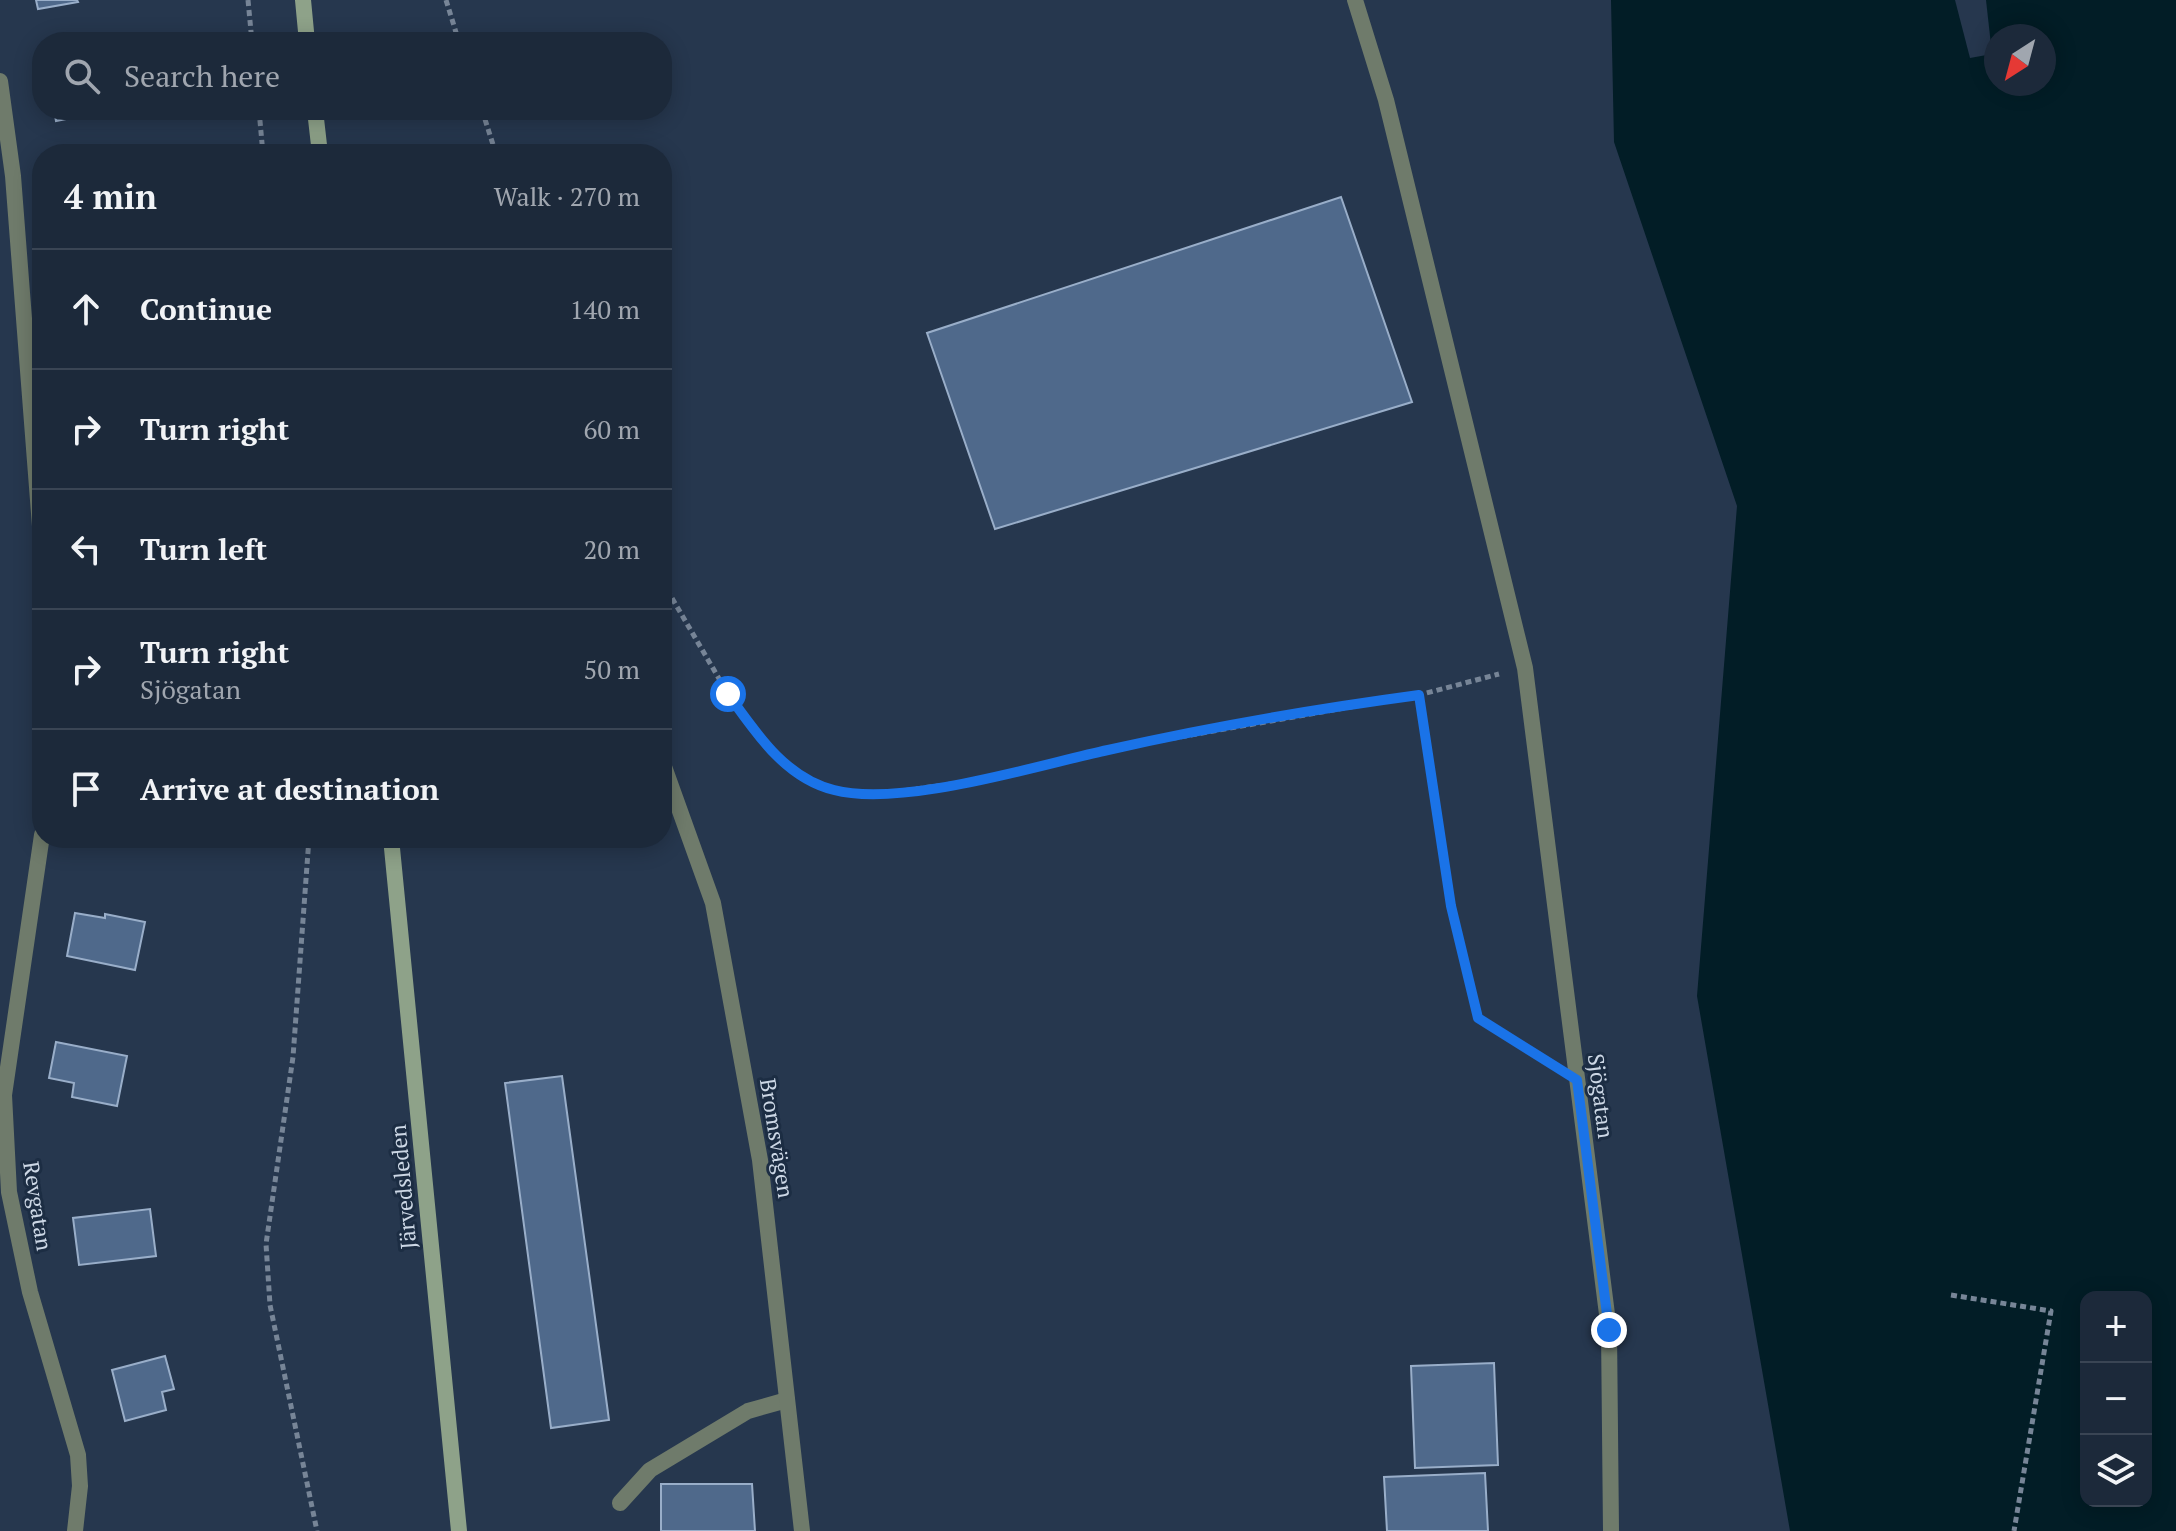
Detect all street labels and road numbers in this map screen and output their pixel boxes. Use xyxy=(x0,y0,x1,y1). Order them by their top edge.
street label: Sjögatan xyxy=(1582,1052,1621,1140)
street label: Bromsvägen xyxy=(754,1076,801,1200)
street label: Järvedsleden xyxy=(383,1124,422,1251)
street label: Revgatan xyxy=(17,1159,60,1253)

